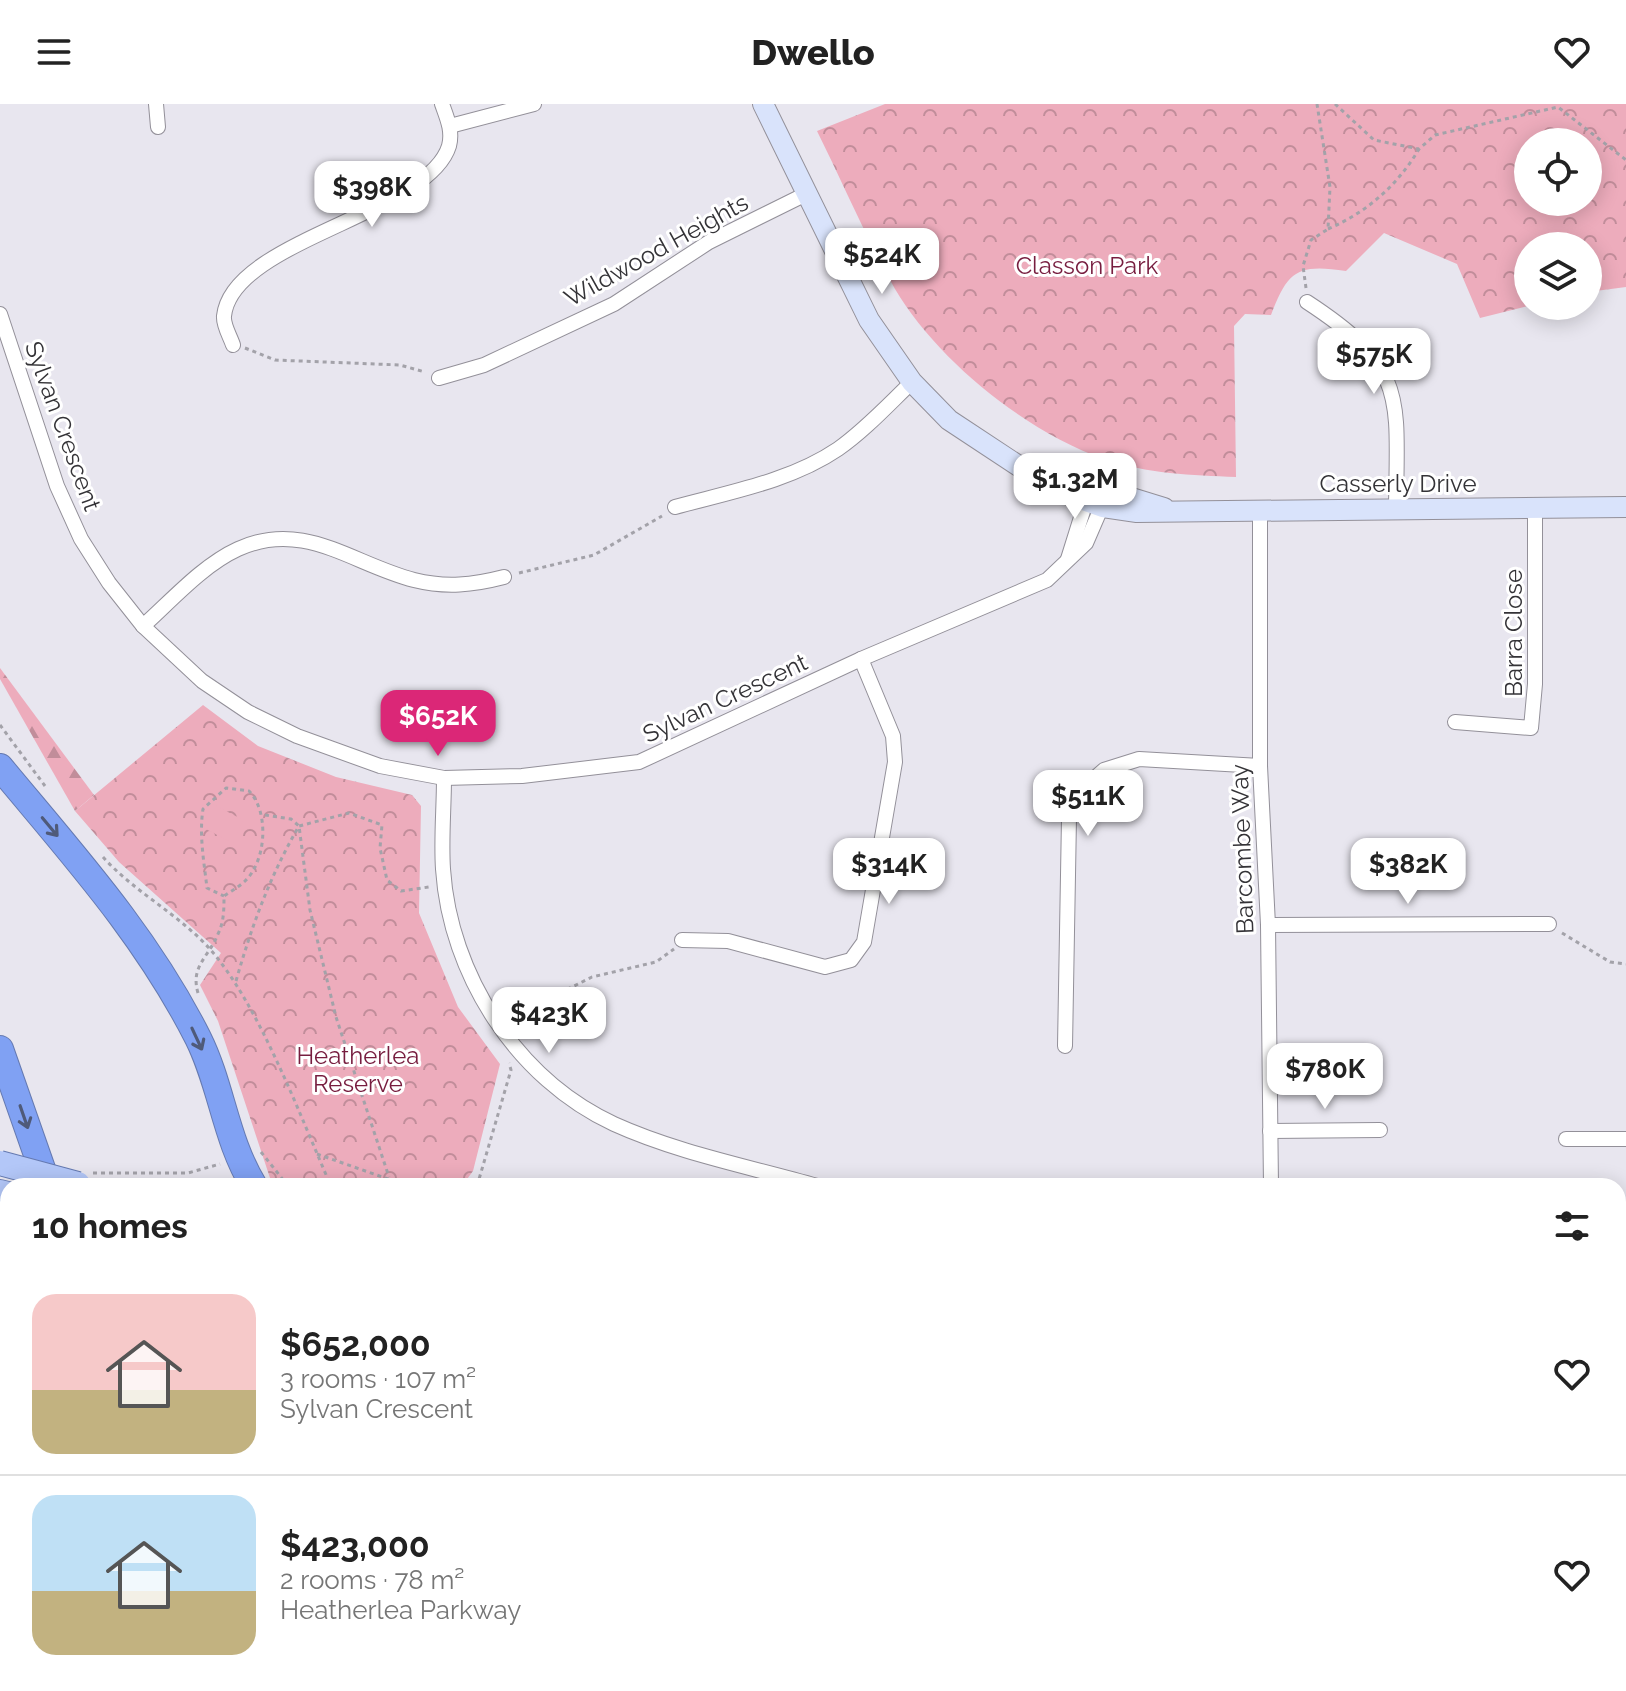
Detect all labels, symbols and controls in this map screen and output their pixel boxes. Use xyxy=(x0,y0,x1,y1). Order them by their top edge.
icon: menu xyxy=(32,30,76,74)
icon: heart xyxy=(1550,30,1594,74)
text: Dwello xyxy=(751,31,875,73)
map controls xyxy=(1514,128,1602,320)
button: locate xyxy=(1514,128,1602,216)
pin: $398K xyxy=(316,161,428,229)
text: $398K xyxy=(332,172,412,202)
street label: Wildwood Heights xyxy=(559,187,753,313)
pin: $524K xyxy=(826,228,938,296)
button: layers xyxy=(1514,232,1602,320)
text: $524K xyxy=(843,239,921,269)
park label: Classon Park xyxy=(1016,251,1159,280)
pin: $575K xyxy=(1318,328,1430,396)
street label: Sylvan Crescent xyxy=(19,337,107,515)
text: $575K xyxy=(1336,339,1412,369)
pin: $1.32M xyxy=(1010,453,1140,521)
text: $1.32M xyxy=(1032,464,1118,494)
street label: Casserly Drive xyxy=(1319,469,1477,498)
street label: Barra Close xyxy=(1499,569,1528,697)
street label: Sylvan Crescent xyxy=(638,647,812,749)
pin: $652K xyxy=(382,690,494,758)
text: $652K xyxy=(399,701,477,731)
street label: Barcombe Way xyxy=(1225,763,1259,935)
pin: $511K xyxy=(1032,770,1144,838)
text: $511K xyxy=(1051,781,1125,811)
one-way arrow xyxy=(41,816,59,837)
pin: $314K xyxy=(833,838,945,906)
pin: $382K xyxy=(1352,838,1464,906)
text: $314K xyxy=(851,849,927,879)
text: $382K xyxy=(1369,849,1447,879)
pin: $423K xyxy=(493,987,605,1055)
text: $423K xyxy=(510,998,588,1028)
one-way arrow xyxy=(190,1027,205,1051)
park label: Heatherlea Reserve xyxy=(297,1041,419,1098)
pin: $780K xyxy=(1269,1043,1381,1111)
text: $780K xyxy=(1285,1054,1365,1084)
one-way arrow xyxy=(18,1105,32,1129)
icon: filters xyxy=(1550,1204,1594,1248)
text: 10 homes xyxy=(32,1206,188,1246)
text: $652,000 xyxy=(280,1324,431,1364)
icon: home xyxy=(96,1326,192,1422)
icon: heart xyxy=(1550,1352,1594,1396)
text: 3 rooms · 107 m² xyxy=(280,1364,476,1394)
text: Sylvan Crescent xyxy=(280,1394,473,1424)
text: $423,000 xyxy=(280,1525,430,1565)
icon: home xyxy=(96,1527,192,1623)
icon: heart xyxy=(1550,1553,1594,1597)
text: 2 rooms · 78 m² xyxy=(280,1565,464,1595)
text: Heatherlea Parkway xyxy=(280,1595,521,1625)

